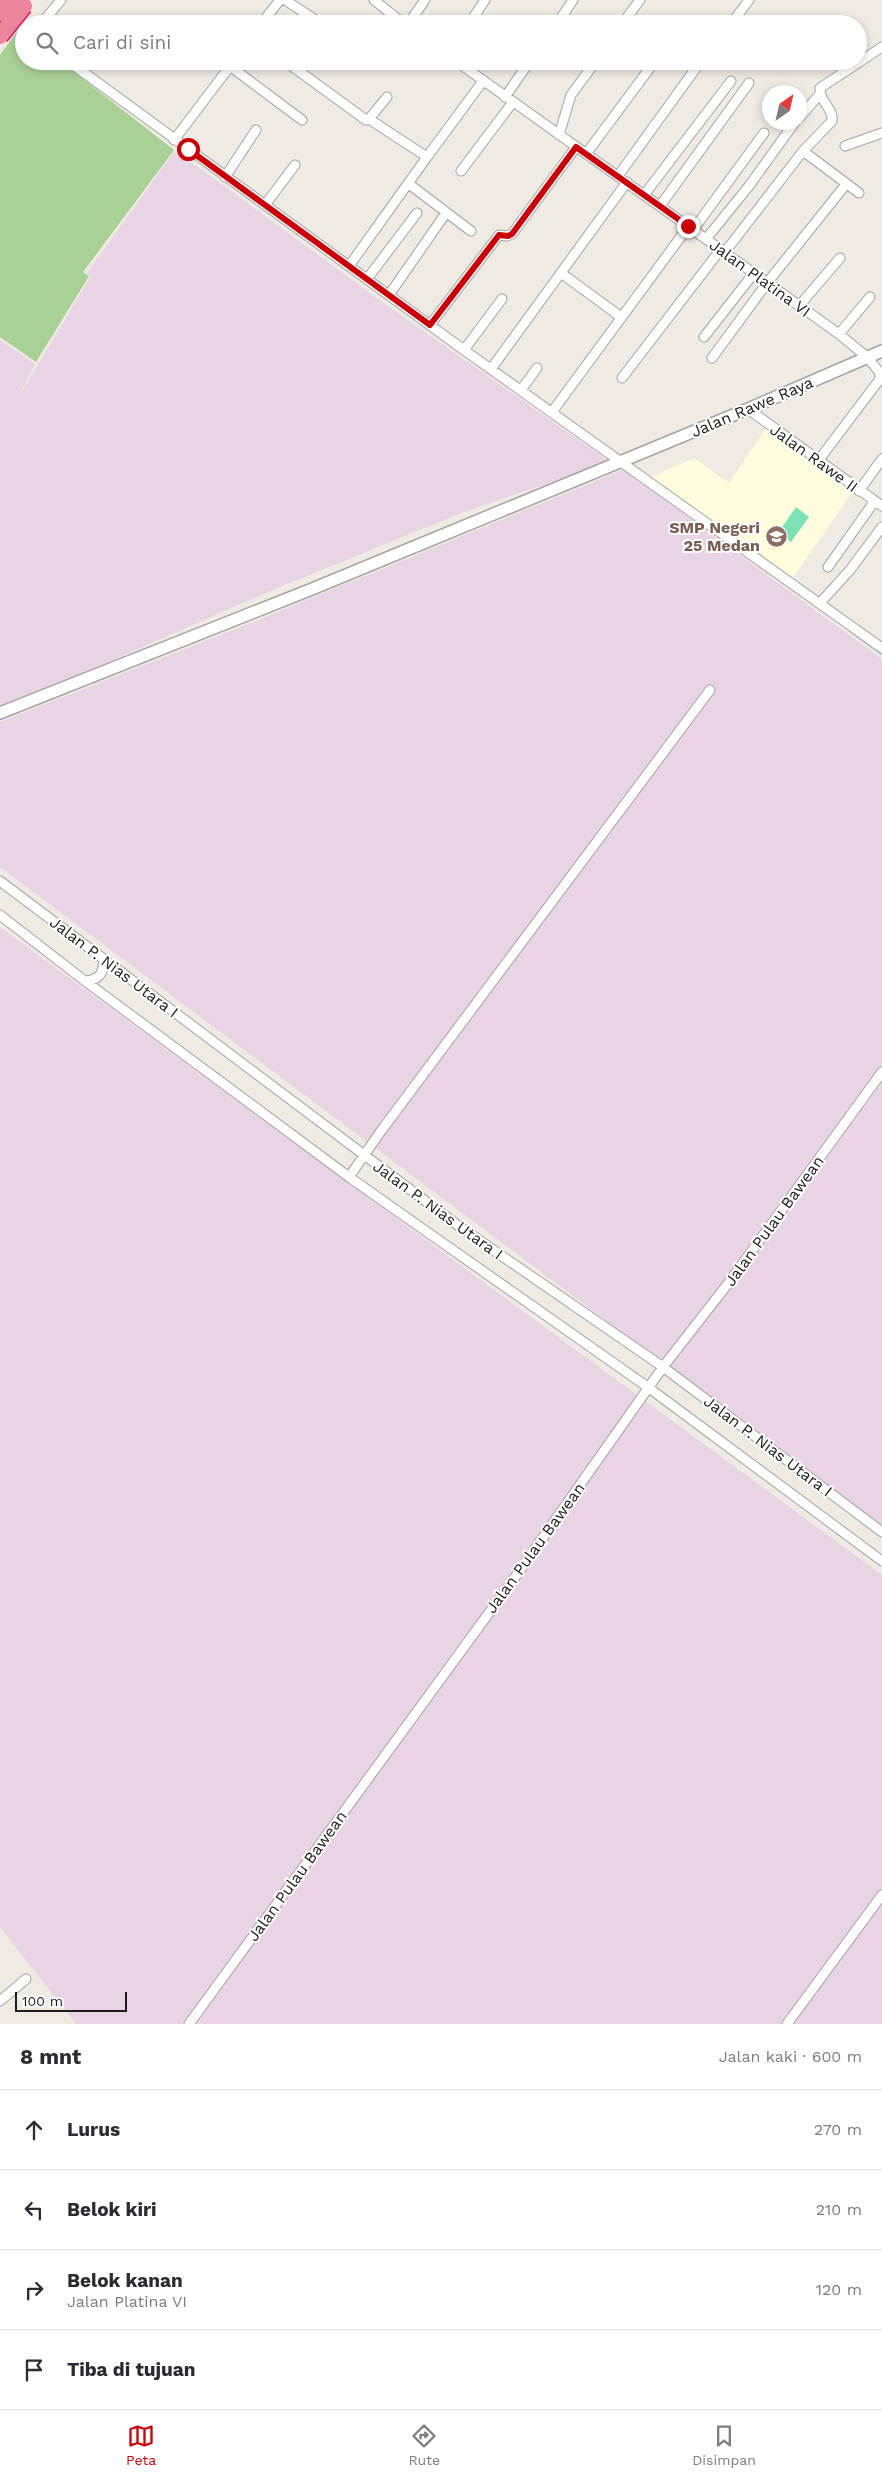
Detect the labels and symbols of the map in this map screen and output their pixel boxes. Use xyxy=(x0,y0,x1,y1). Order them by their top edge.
north arrow xyxy=(762,85,807,130)
route start xyxy=(177,138,200,161)
route end xyxy=(677,215,700,238)
street label: Jalan Platina VI xyxy=(706,235,814,321)
street label: Jalan Rawe Raya xyxy=(688,373,816,441)
street label: Jalan Rawe II xyxy=(766,420,862,496)
place label: SMP Negeri 25 Medan xyxy=(669,518,760,555)
school or university icon: SMP Negeri 25 Medan xyxy=(764,524,788,548)
street label: Jalan P. Nias Utara I xyxy=(46,912,182,1022)
street label: Jalan Pulau Bawean xyxy=(720,1152,828,1290)
street label: Jalan P. Nias Utara I xyxy=(369,1156,507,1264)
street label: Jalan P. Nias Utara I xyxy=(700,1391,836,1501)
street label: Jalan Pulau Bawean xyxy=(481,1479,589,1617)
street label: Jalan Pulau Bawean xyxy=(243,1807,351,1945)
scale bar xyxy=(15,1989,128,2012)

